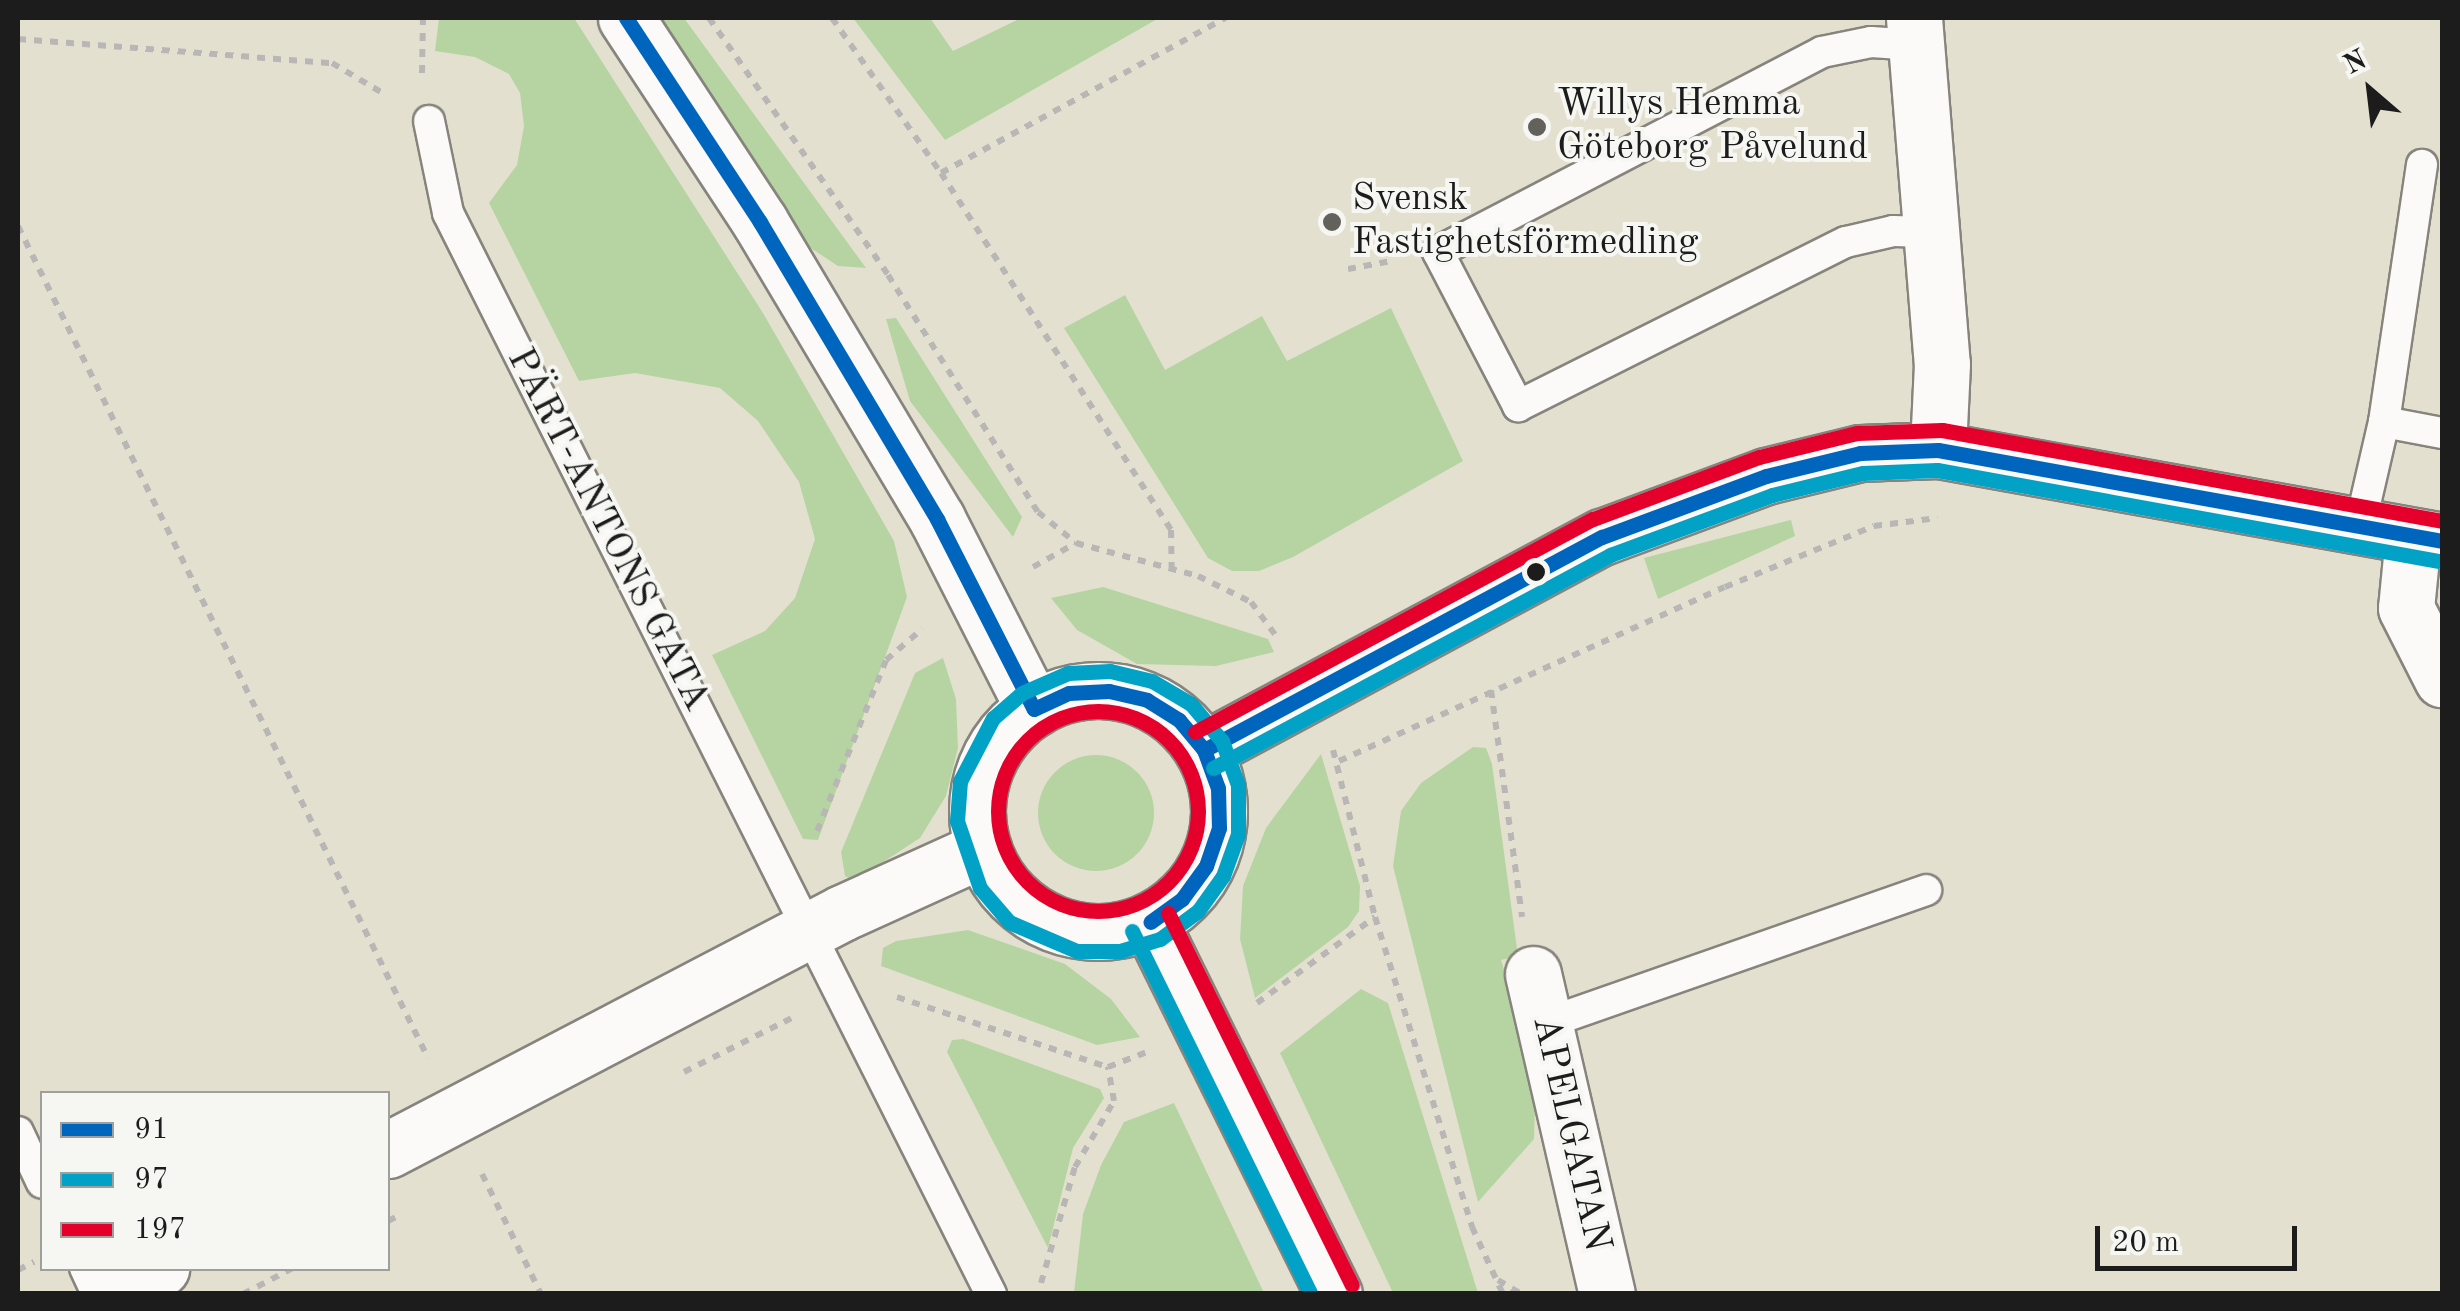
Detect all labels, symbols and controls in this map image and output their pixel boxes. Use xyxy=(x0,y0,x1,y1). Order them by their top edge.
north arrow xyxy=(2320,40,2420,140)
text: N xyxy=(2340,46,2372,81)
place label: Willys Hemma Göteborg Påvelund xyxy=(1557,82,1868,172)
marker: Willys Hemma Göteborg Påvelund xyxy=(1526,116,1548,138)
place label: Svensk Fastighetsförmedling xyxy=(1352,177,1699,266)
marker: Svensk Fastighetsförmedling xyxy=(1321,211,1343,233)
street label: PÄRT-ANTONS GATA xyxy=(496,341,718,719)
unlabelled marker xyxy=(1526,562,1546,582)
street label: APELGATAN xyxy=(1521,1012,1619,1256)
legend xyxy=(40,1091,390,1271)
text: 91 xyxy=(134,1115,169,1145)
text: 97 xyxy=(134,1165,169,1195)
scale bar xyxy=(2100,1206,2302,1268)
text: 197 xyxy=(134,1215,186,1245)
text: 20 m xyxy=(2112,1228,2179,1258)

